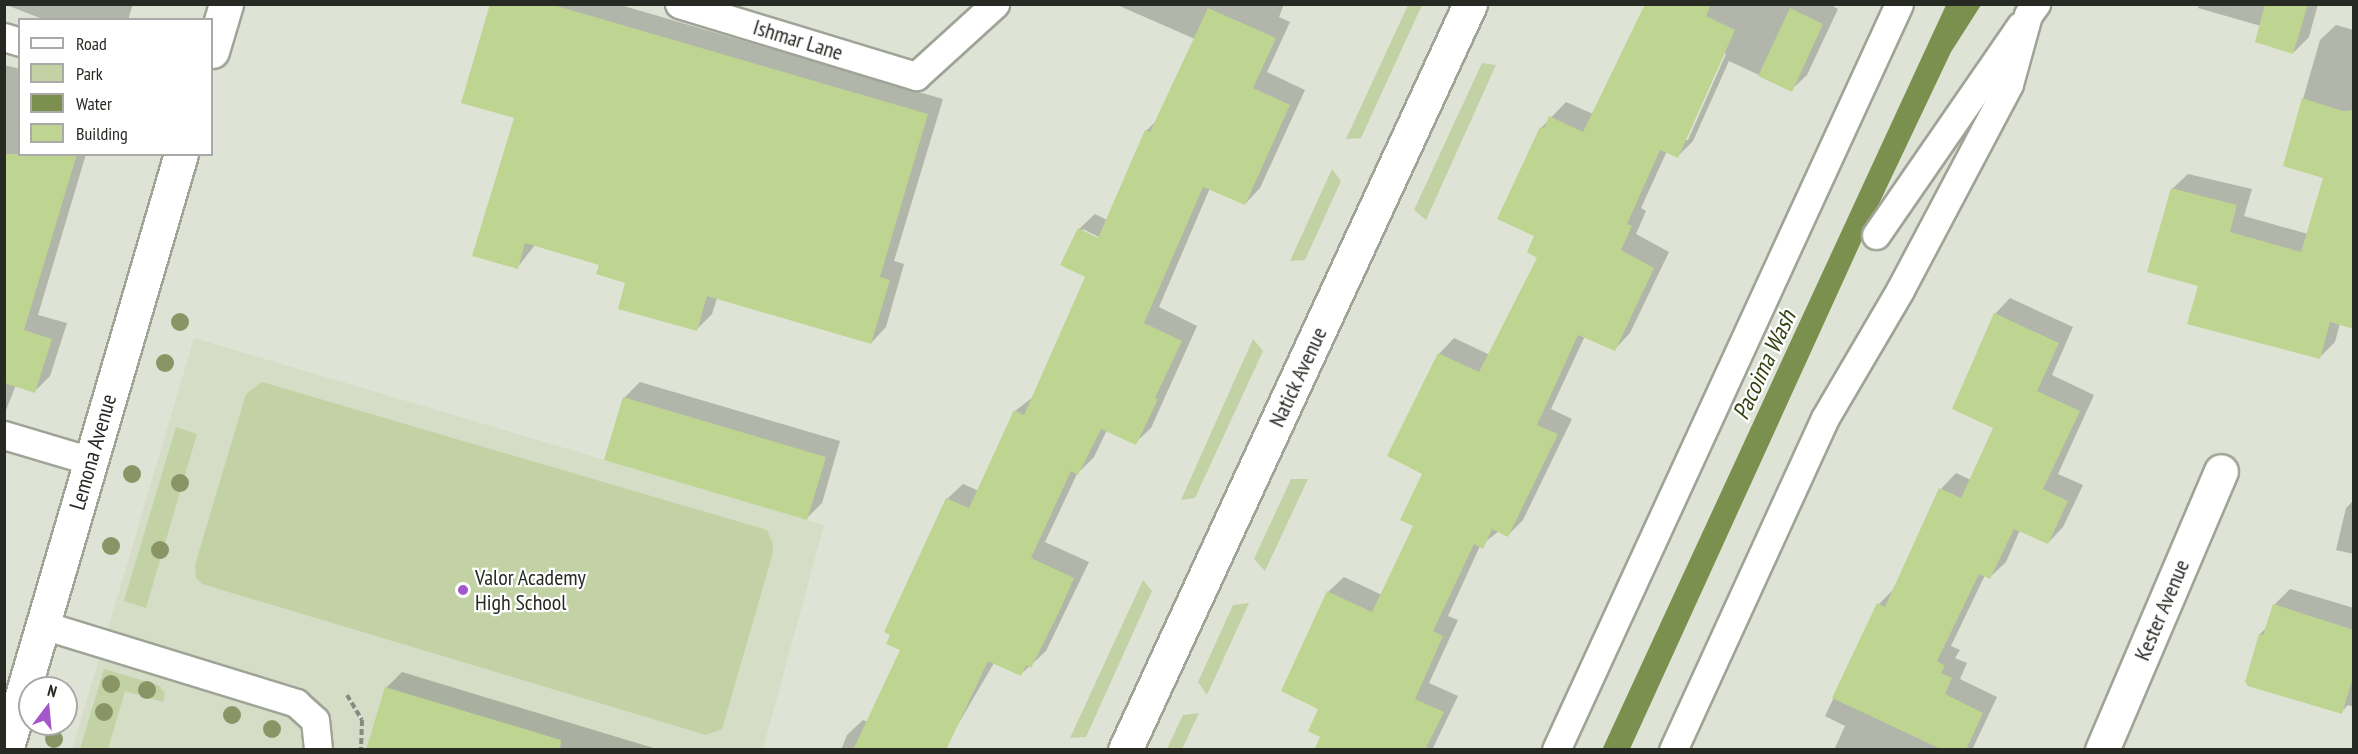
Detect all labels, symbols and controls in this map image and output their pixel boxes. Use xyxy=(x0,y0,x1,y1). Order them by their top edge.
street label: Ishmar Lane xyxy=(750,14,846,66)
legend xyxy=(18,18,213,156)
text: Road xyxy=(76,32,107,55)
text: Park xyxy=(76,62,103,85)
text: Water xyxy=(76,92,112,115)
text: Building xyxy=(76,122,128,145)
water label: Pacoima Wash xyxy=(1726,306,1802,424)
street label: Natick Avenue xyxy=(1263,322,1333,432)
street label: Lemona Avenue xyxy=(64,391,122,513)
street label: Kester Avenue xyxy=(2129,555,2195,665)
place label: Valor Academy High School xyxy=(475,564,586,616)
marker: Valor Academy High School xyxy=(456,583,470,597)
north arrow xyxy=(18,676,78,736)
text: N xyxy=(45,680,59,701)

